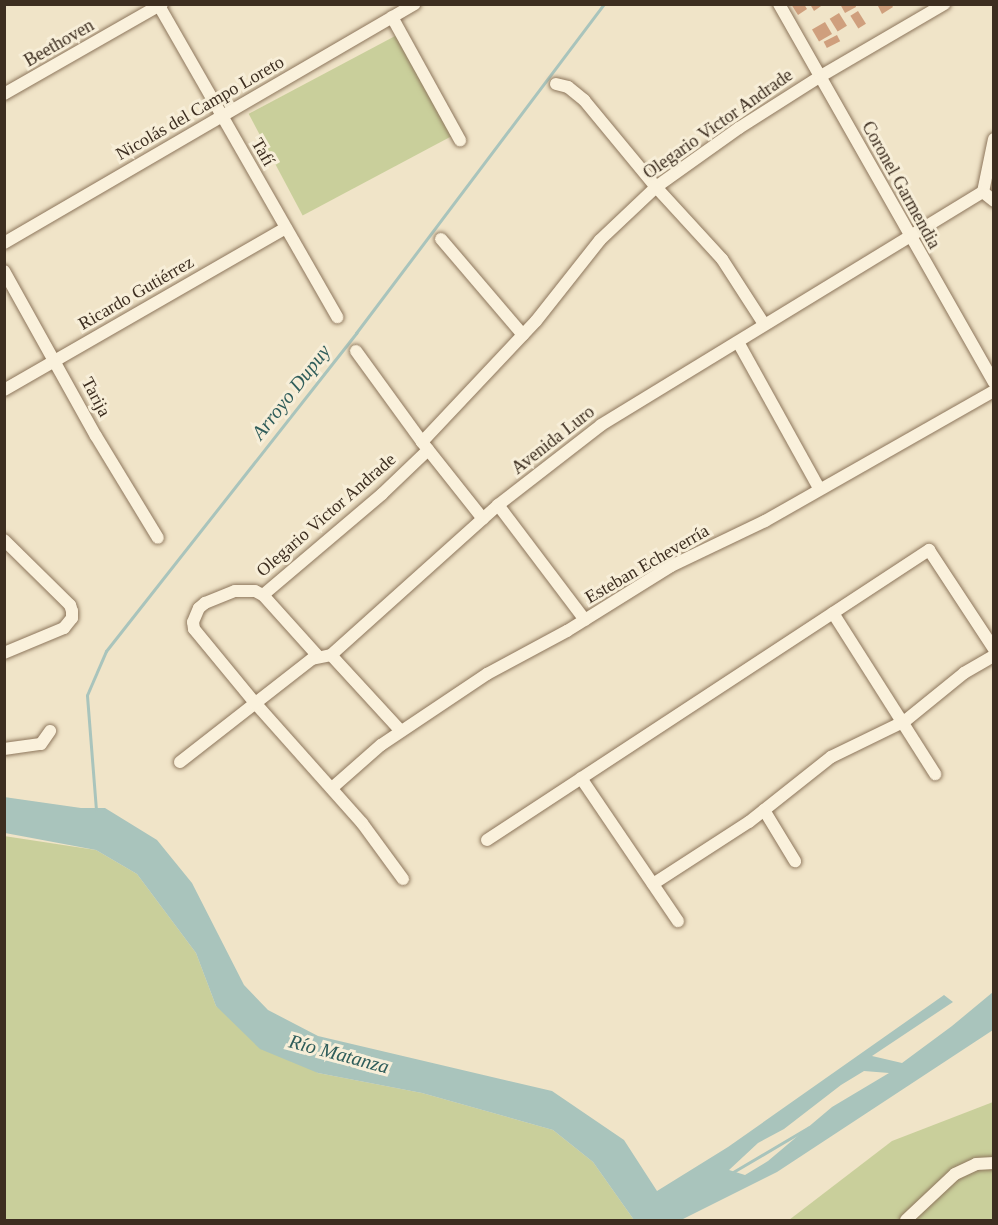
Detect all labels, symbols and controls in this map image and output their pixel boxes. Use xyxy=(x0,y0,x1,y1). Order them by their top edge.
street label: Beethoven xyxy=(20,14,98,72)
street label: Nicolás del Campo Loreto xyxy=(112,51,288,165)
street label: Olegario Victor Andrade xyxy=(639,64,797,184)
street label: Coronel Garmendia xyxy=(857,117,945,253)
street label: Tafí xyxy=(246,134,280,170)
street label: Ricardo Gutiérrez xyxy=(75,251,197,335)
water label: Arroyo Dupuy xyxy=(246,340,336,444)
street label: Tarija xyxy=(77,374,115,420)
street label: Avenida Luro xyxy=(507,401,599,479)
street label: Olegario Victor Andrade xyxy=(251,448,401,582)
street label: Esteban Echeverría xyxy=(581,520,713,608)
water label: Río Matanza xyxy=(286,1029,392,1079)

